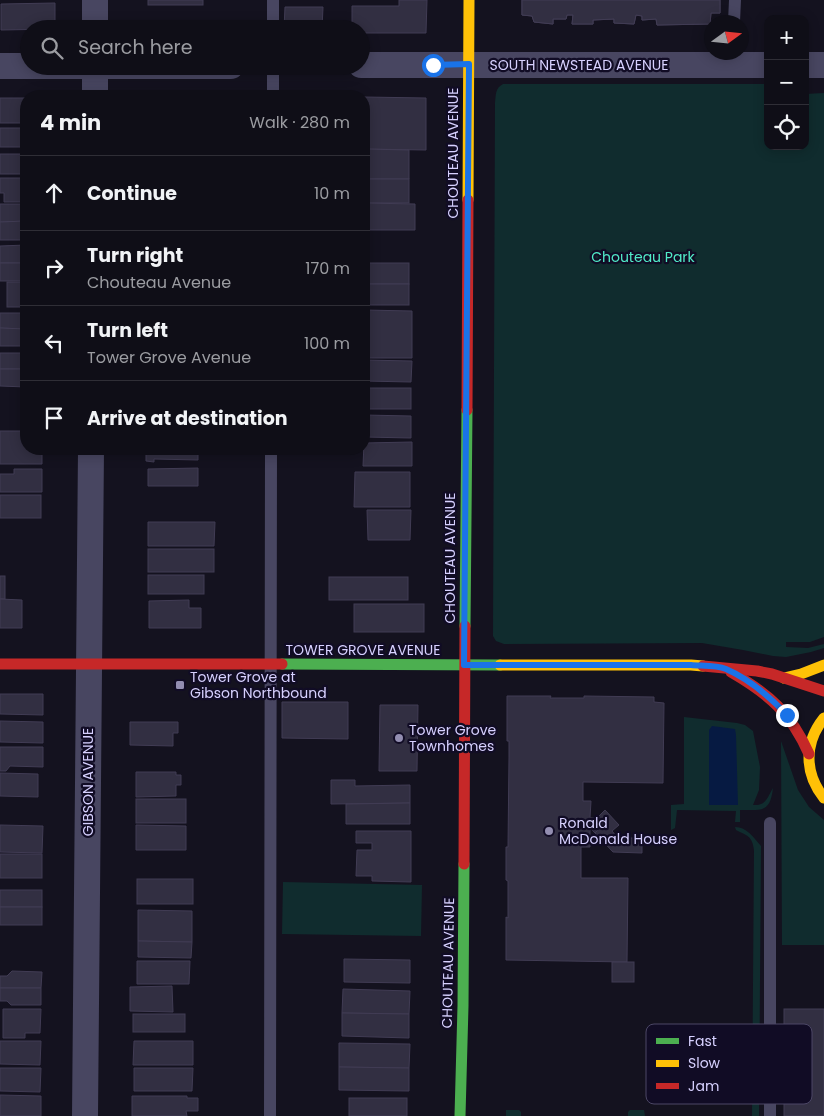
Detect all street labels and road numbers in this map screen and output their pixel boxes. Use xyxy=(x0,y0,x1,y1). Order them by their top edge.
street label: SOUTH NEWSTEAD AVENUE xyxy=(490,55,668,75)
street label: CHOUTEAU AVENUE xyxy=(443,88,463,218)
street label: CHOUTEAU AVENUE xyxy=(440,493,460,623)
street label: TOWER GROVE AVENUE xyxy=(285,640,441,660)
street label: GIBSON AVENUE xyxy=(78,728,98,836)
street label: CHOUTEAU AVENUE xyxy=(437,897,459,1029)

